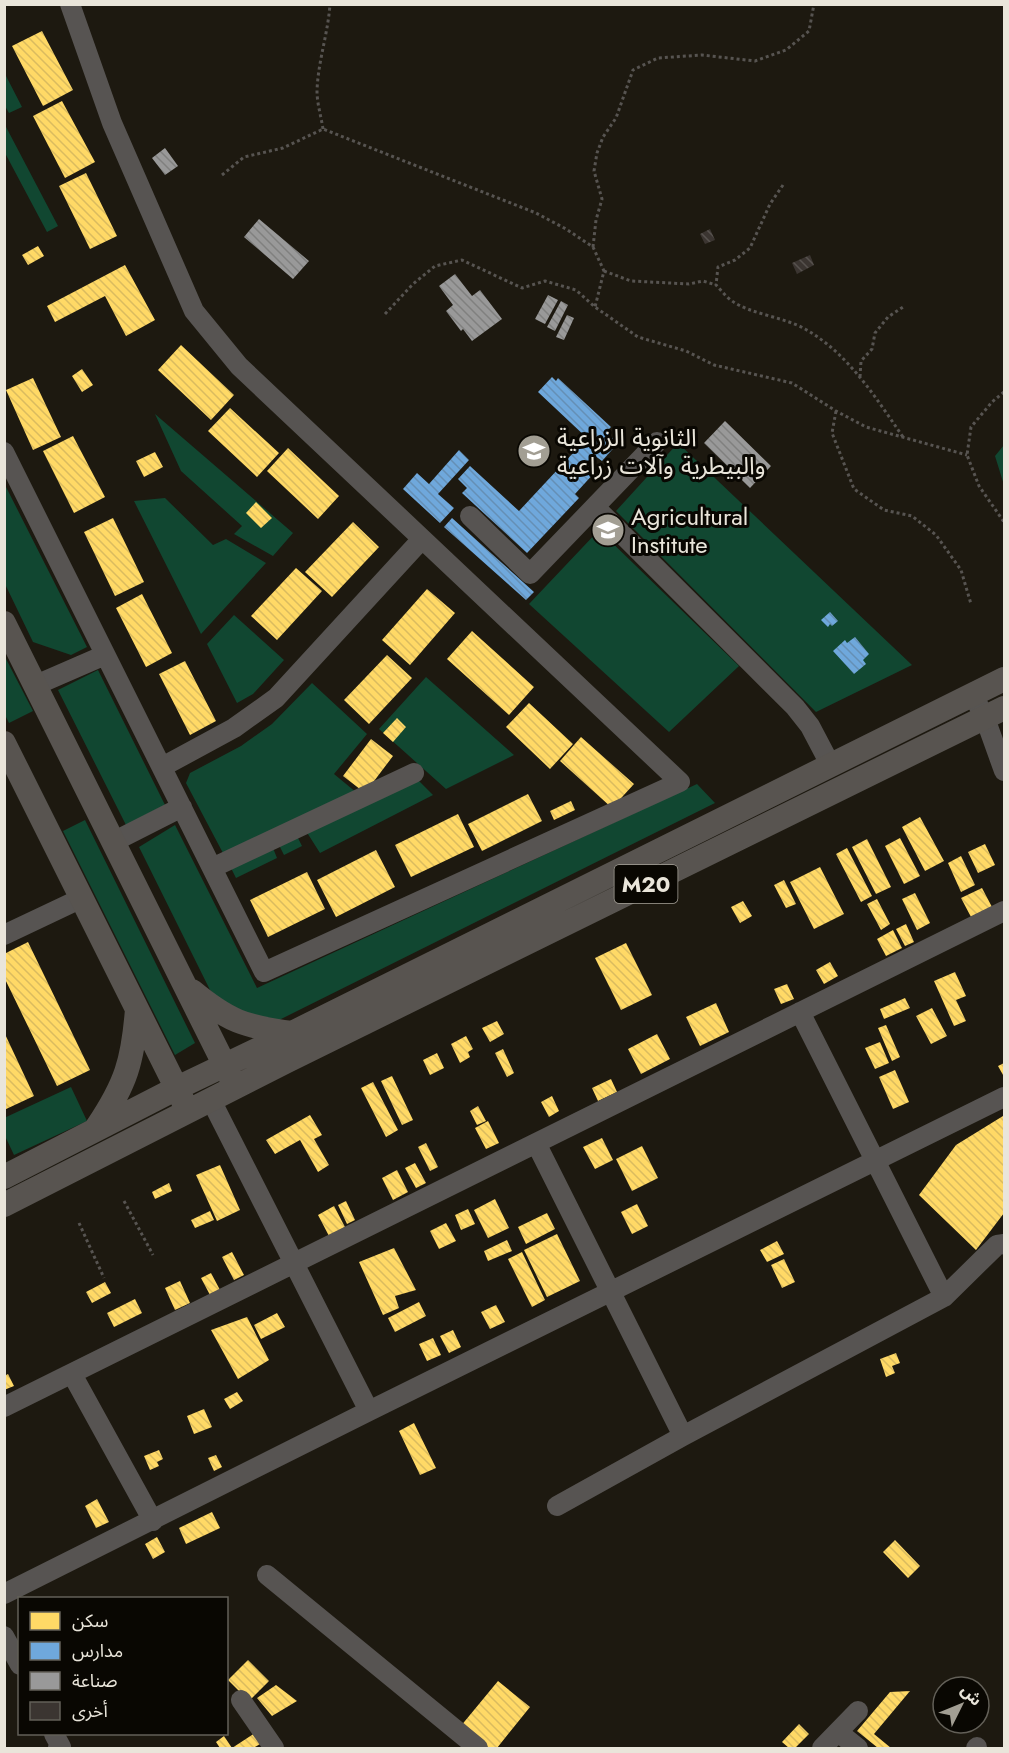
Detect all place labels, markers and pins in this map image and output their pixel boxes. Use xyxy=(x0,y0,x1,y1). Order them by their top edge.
place label: الثانوية الزراعية والبيطرية وآلات زراعية xyxy=(557,420,766,483)
school or university icon: الثانوية الزراعية والبيطرية وآلات زراعية xyxy=(516,433,552,469)
place label: Agricultural Institute xyxy=(631,499,748,562)
school or university icon: Agricultural Institute xyxy=(590,512,626,548)

